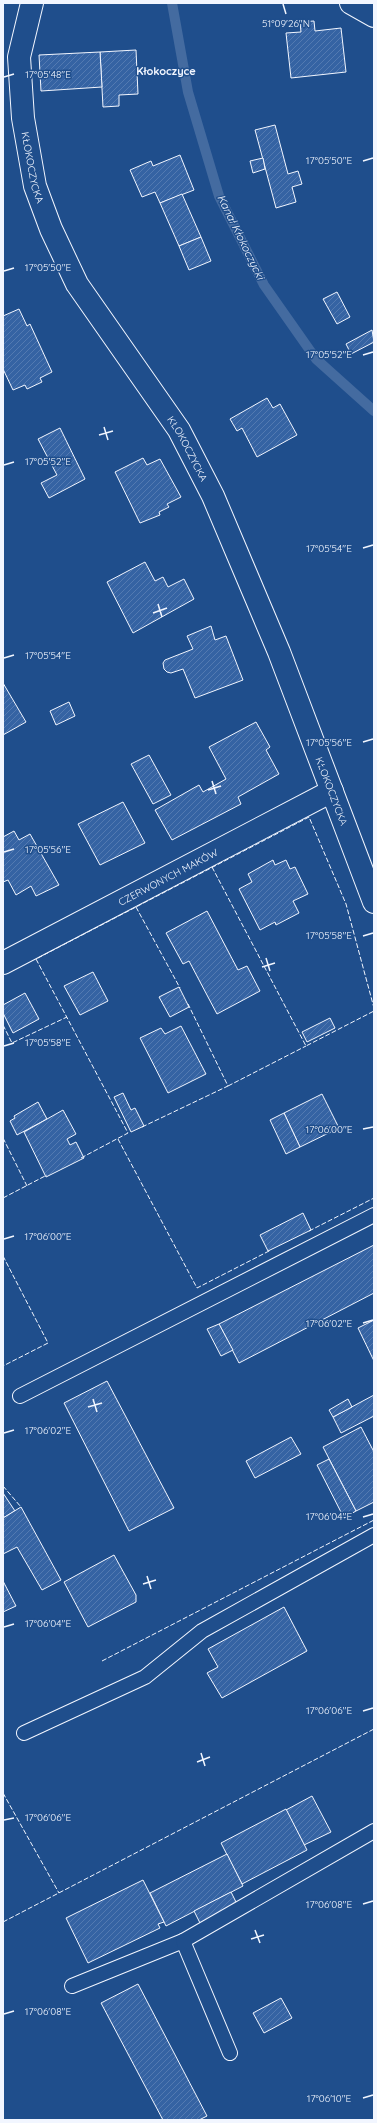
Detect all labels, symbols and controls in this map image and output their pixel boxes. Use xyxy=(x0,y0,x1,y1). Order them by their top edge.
text: 51°09'26"N xyxy=(262,17,310,30)
district label: Kłokoczyce xyxy=(136,64,196,78)
text: 17°05'48"E xyxy=(25,68,71,81)
street label: KŁOKOCZYCKA xyxy=(19,131,47,205)
text: 17°05'50"E xyxy=(306,154,353,167)
water label: Kanał Kłokoczycki xyxy=(214,192,268,283)
text: 17°05'50"E xyxy=(25,261,72,274)
text: 17°05'52"E xyxy=(306,348,352,361)
street label: KŁOKOCZYCKA xyxy=(164,414,211,484)
text: 17°05'52"E xyxy=(25,455,71,468)
text: 17°05'54"E xyxy=(306,542,352,555)
text: 17°05'54"E xyxy=(25,649,71,662)
text: 17°05'56"E xyxy=(306,736,352,749)
street label: KŁOKOCZYCKA xyxy=(312,755,351,828)
text: 17°05'56"E xyxy=(25,843,71,856)
street label: CZERWONYCH MAKÓW xyxy=(116,846,220,909)
text: 17°05'58"E xyxy=(306,929,352,942)
text: 17°05'58"E xyxy=(25,1036,71,1049)
text: 17°06'00"E xyxy=(306,1123,353,1136)
text: 17°06'00"E xyxy=(25,1230,72,1243)
text: 17°06'02"E xyxy=(306,1317,353,1330)
text: 17°06'02"E xyxy=(25,1424,72,1437)
text: 17°06'04"E xyxy=(306,1510,352,1523)
text: 17°06'04"E xyxy=(25,1617,71,1630)
text: 17°06'06"E xyxy=(306,1704,352,1717)
text: 17°06'06"E xyxy=(25,1811,71,1824)
text: 17°06'08"E xyxy=(306,1898,352,1911)
text: 17°06'08"E xyxy=(25,2005,71,2018)
text: 17°06'10"E xyxy=(307,2092,352,2105)

